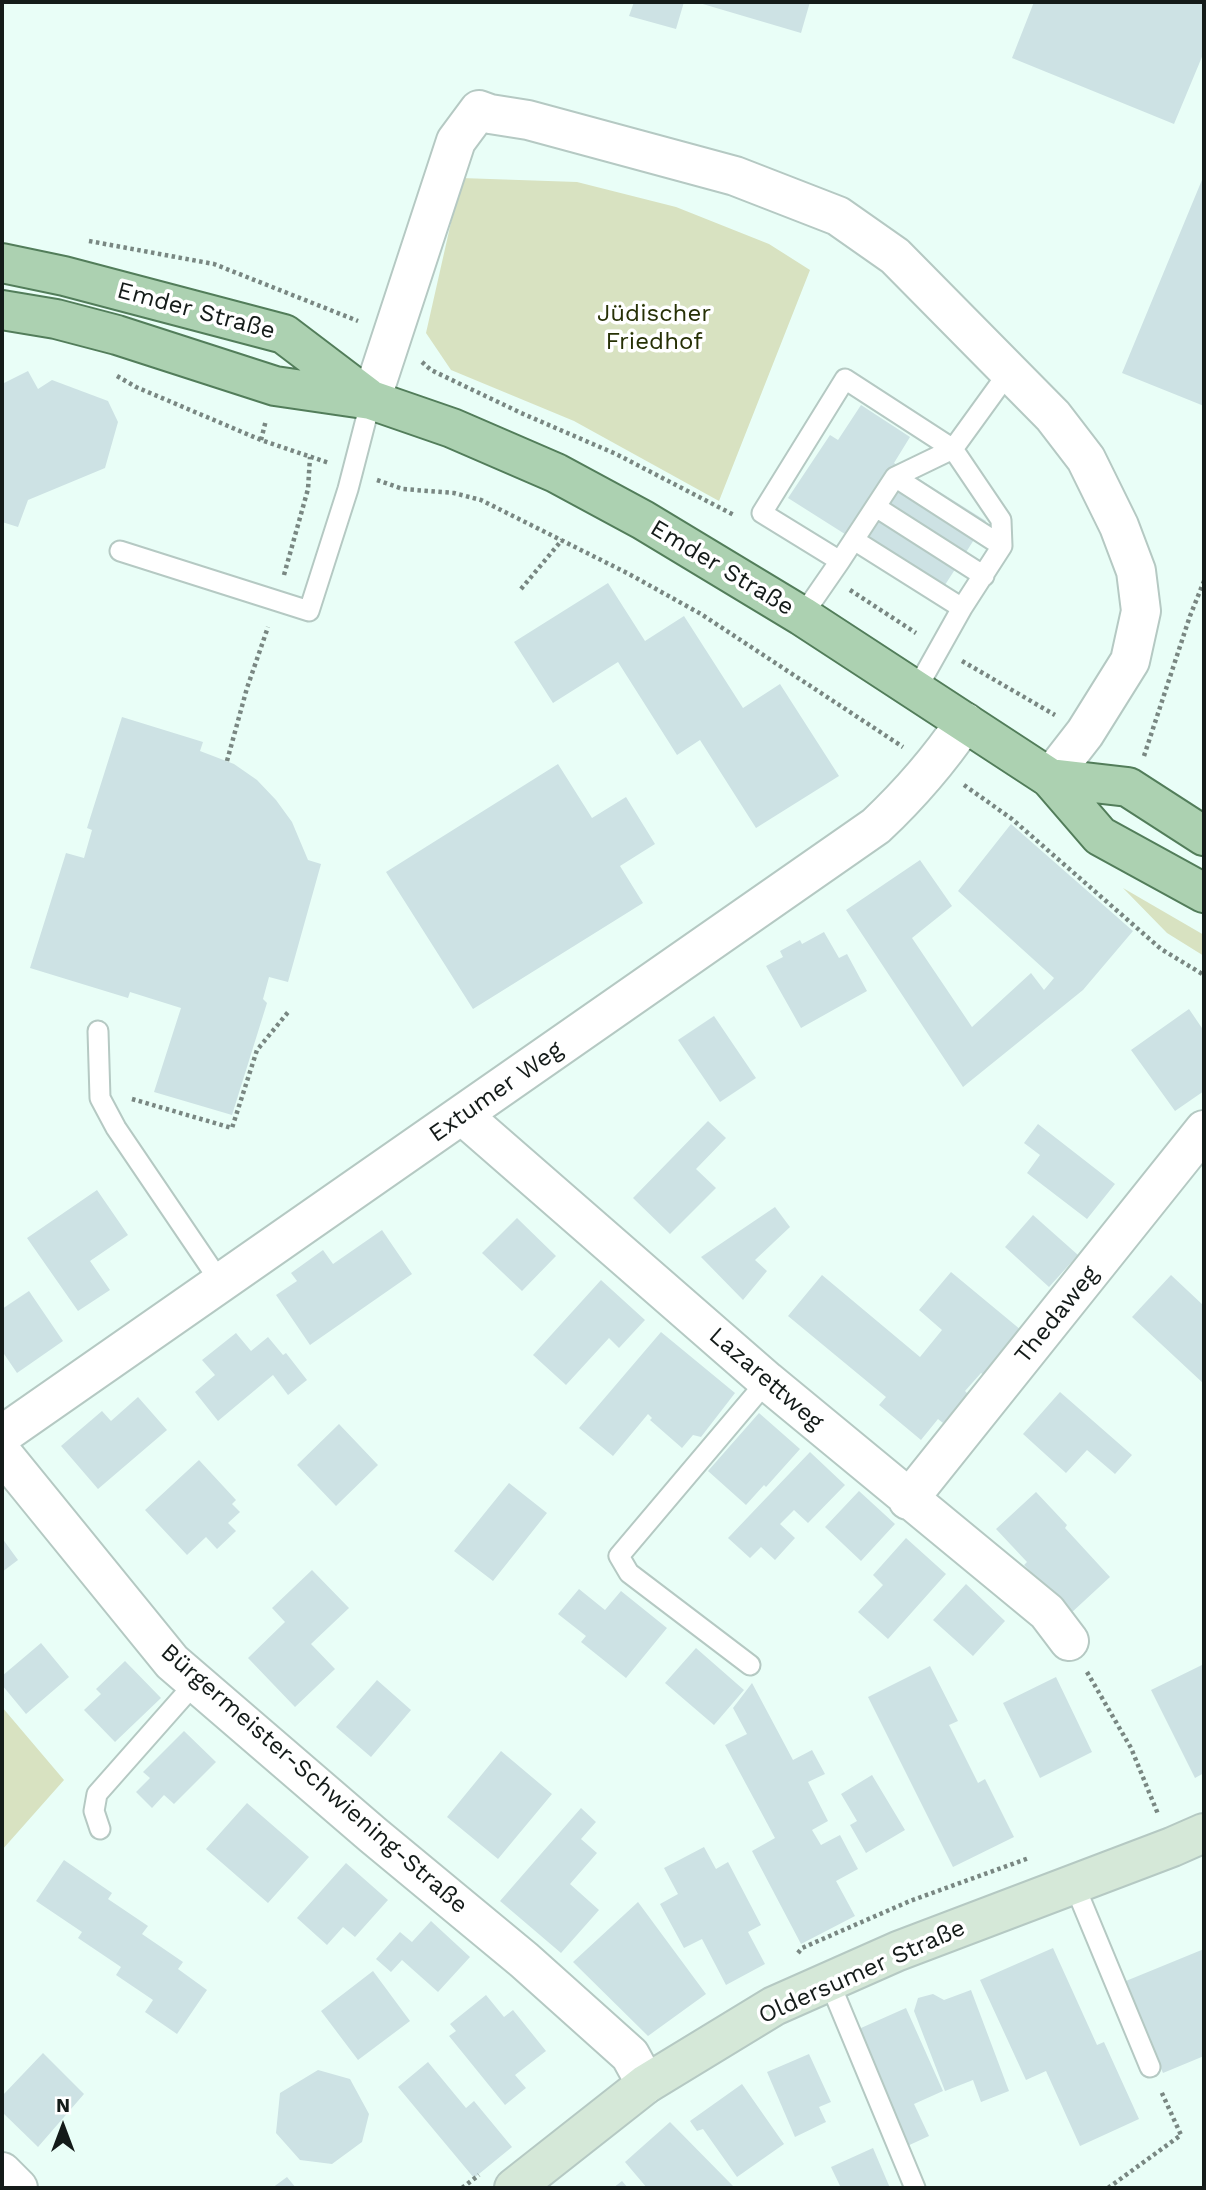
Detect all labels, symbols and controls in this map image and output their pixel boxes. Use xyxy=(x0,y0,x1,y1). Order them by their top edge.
street label: Emder Straße xyxy=(114,276,278,346)
park label: Jüdischer Friedhof xyxy=(597,300,711,356)
street label: Emder Straße xyxy=(645,514,799,622)
street label: Extumer Weg xyxy=(424,1035,568,1149)
street label: Thedaweg xyxy=(1009,1260,1105,1370)
street label: Lazarettweg xyxy=(703,1322,829,1436)
street label: Bürgermeister-Schwiening-Straße xyxy=(155,1638,473,1920)
street label: Oldersumer Straße xyxy=(754,1914,970,2030)
north arrow xyxy=(28,2092,98,2162)
text: N xyxy=(56,2094,70,2117)

